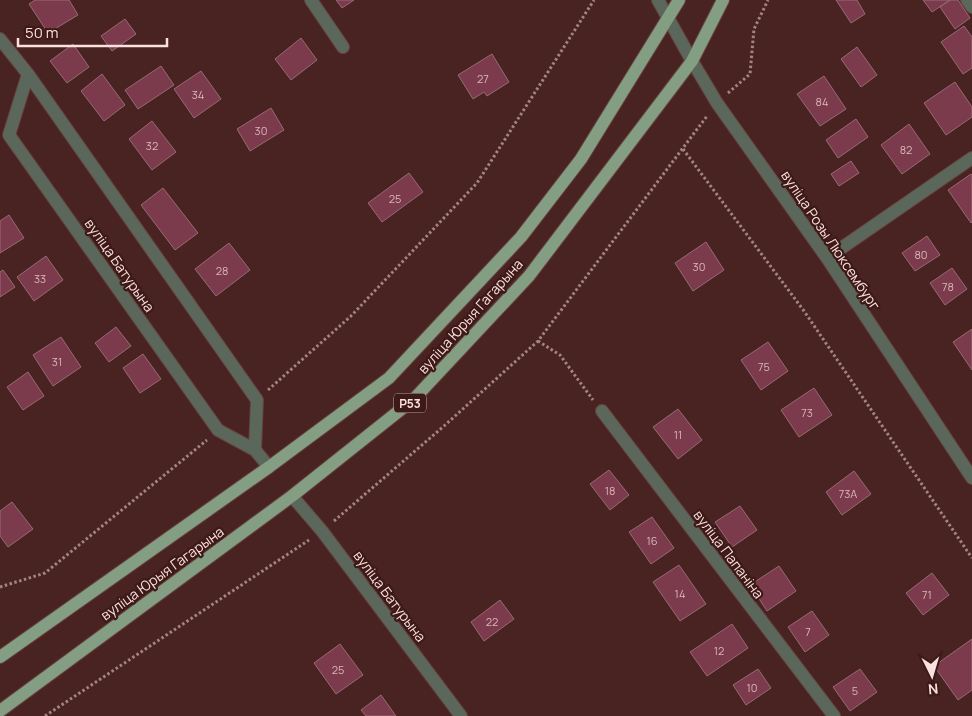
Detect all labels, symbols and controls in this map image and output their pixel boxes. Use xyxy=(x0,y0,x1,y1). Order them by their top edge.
scale bar xyxy=(18,15,166,47)
text: 50 m xyxy=(25,22,59,43)
house number: 27 xyxy=(477,71,489,86)
house number: 34 xyxy=(192,87,204,102)
house number: 84 xyxy=(816,94,828,109)
house number: 30 xyxy=(255,123,267,138)
house number: 32 xyxy=(146,138,158,153)
house number: 82 xyxy=(900,142,912,157)
street label: вуліца Розы Люксембург xyxy=(777,167,885,314)
house number: 25 xyxy=(389,191,401,206)
street label: вуліца Батурына xyxy=(81,215,159,315)
house number: 80 xyxy=(914,247,928,262)
street label: вуліца Юрыя Гагарына xyxy=(413,255,527,377)
house number: 30 xyxy=(693,259,705,274)
house number: 28 xyxy=(216,263,228,278)
house number: 33 xyxy=(34,271,46,286)
house number: 78 xyxy=(942,279,954,294)
house number: 31 xyxy=(52,354,62,369)
house number: 75 xyxy=(758,359,770,374)
road number: Р53 xyxy=(394,393,426,412)
house number: 73 xyxy=(801,405,813,420)
house number: 11 xyxy=(674,427,682,442)
house number: 18 xyxy=(605,483,615,498)
house number: 73А xyxy=(839,486,857,501)
street label: вуліца Папаніна xyxy=(690,506,768,602)
street label: вуліца Юрыя Гагарына xyxy=(96,522,228,624)
house number: 16 xyxy=(646,533,658,548)
street label: вуліца Батурына xyxy=(349,547,431,645)
house number: 14 xyxy=(675,586,685,601)
house number: 71 xyxy=(922,587,932,602)
house number: 22 xyxy=(486,614,498,629)
house number: 7 xyxy=(805,624,811,639)
house number: 12 xyxy=(714,643,724,658)
north arrow xyxy=(907,651,957,701)
house number: 25 xyxy=(332,662,344,677)
house number: 10 xyxy=(746,680,758,695)
text: N xyxy=(927,680,939,699)
house number: 5 xyxy=(852,683,858,698)

